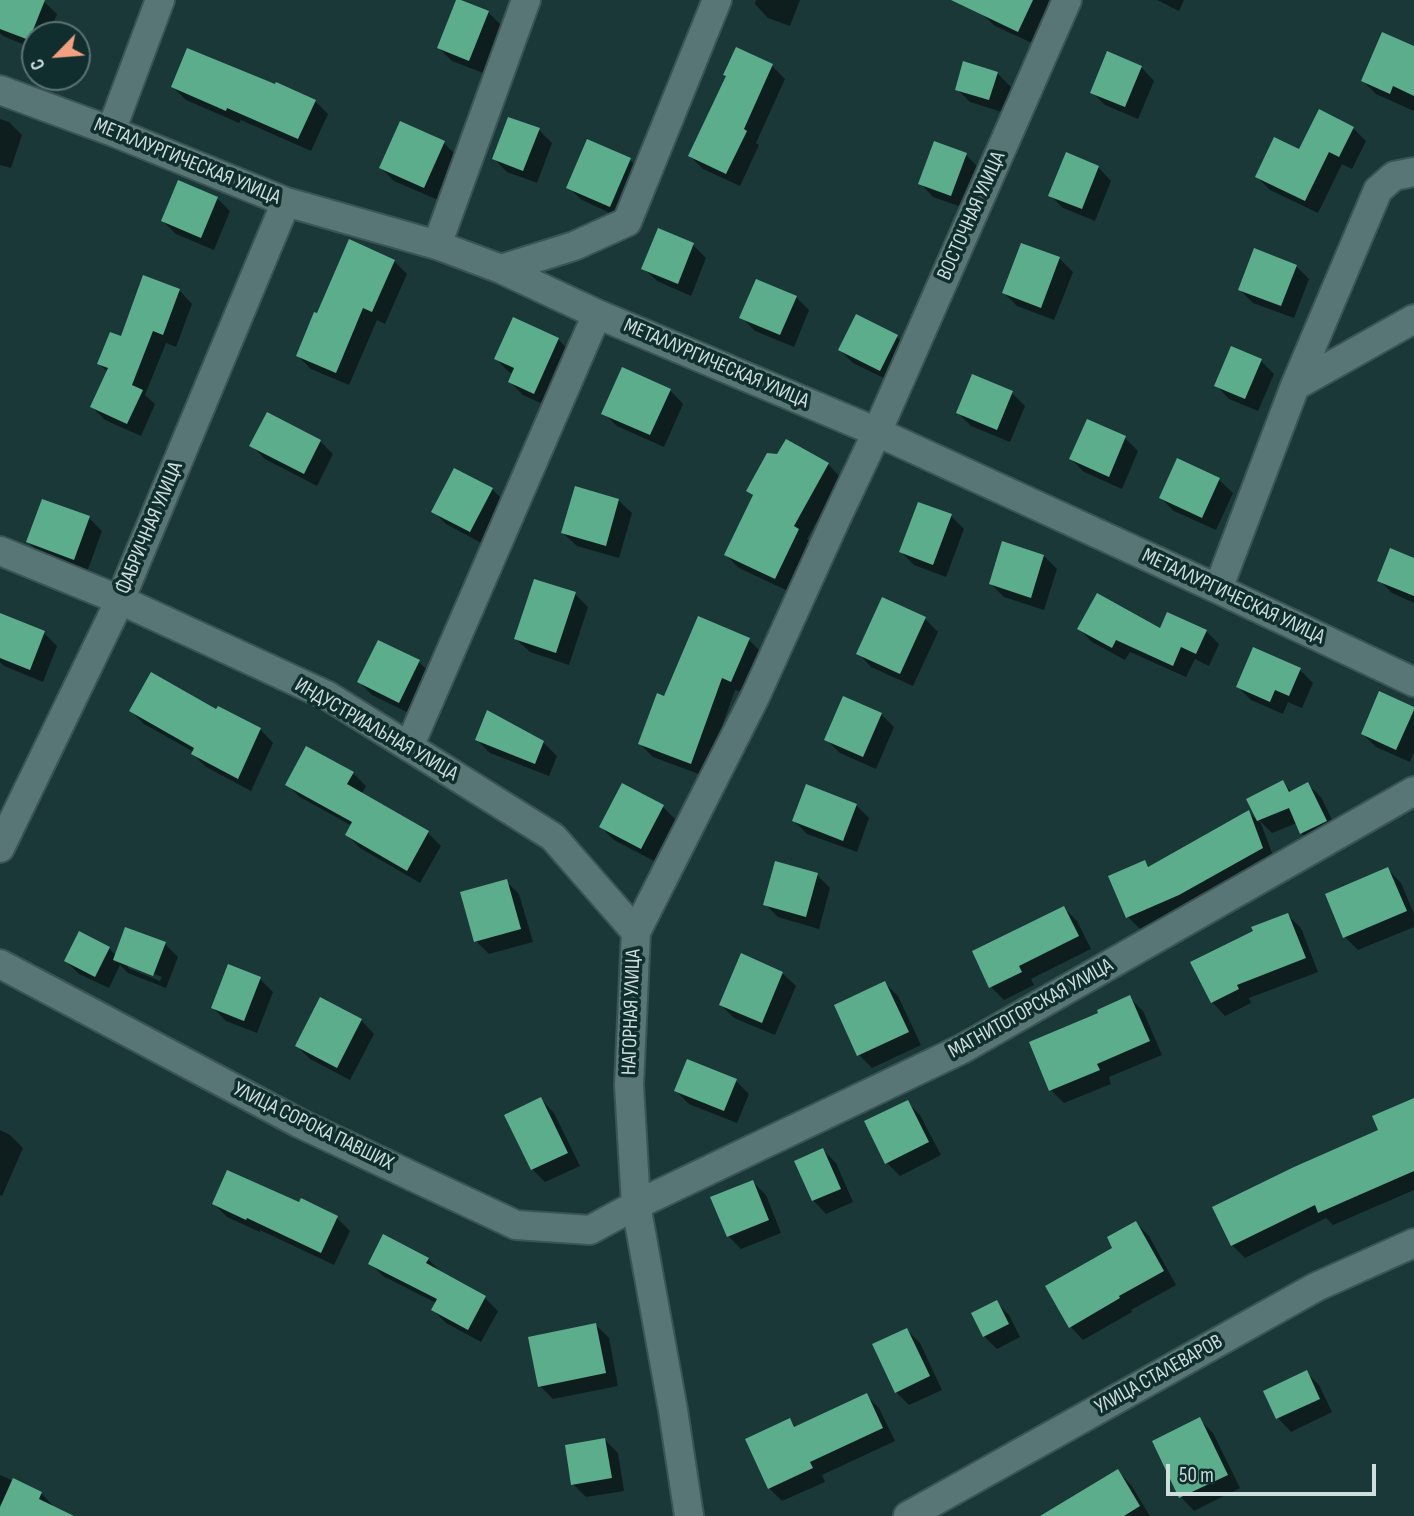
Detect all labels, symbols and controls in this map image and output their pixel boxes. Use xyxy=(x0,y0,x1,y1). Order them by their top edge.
north arrow xyxy=(21,21,91,91)
text: С xyxy=(26,55,51,74)
street label: МЕТАЛЛУРГИЧЕСКАЯ УЛИЦА xyxy=(90,113,284,211)
street label: ВОСТОЧНАЯ УЛИЦА xyxy=(932,148,1012,284)
street label: МЕТАЛЛУРГИЧЕСКАЯ УЛИЦА xyxy=(620,314,812,414)
street label: ФАБРИЧНАЯ УЛИЦА xyxy=(111,458,189,598)
street label: МЕТАЛЛУРГИЧЕСКАЯ УЛИЦА xyxy=(1138,544,1328,650)
street label: ИНДУСТРИАЛЬНАЯ УЛИЦА xyxy=(290,673,462,787)
street label: НАГОРНАЯ УЛИЦА xyxy=(617,949,647,1075)
street label: МАГНИТОГОРСКАЯ УЛИЦА xyxy=(944,953,1118,1065)
street label: УЛИЦА СОРОКА ПАВШИХ xyxy=(229,1077,397,1177)
street label: УЛИЦА СТАЛЕВАРОВ xyxy=(1091,1330,1227,1420)
scale bar xyxy=(1169,1450,1379,1494)
text: 50 m xyxy=(1179,1463,1214,1488)

